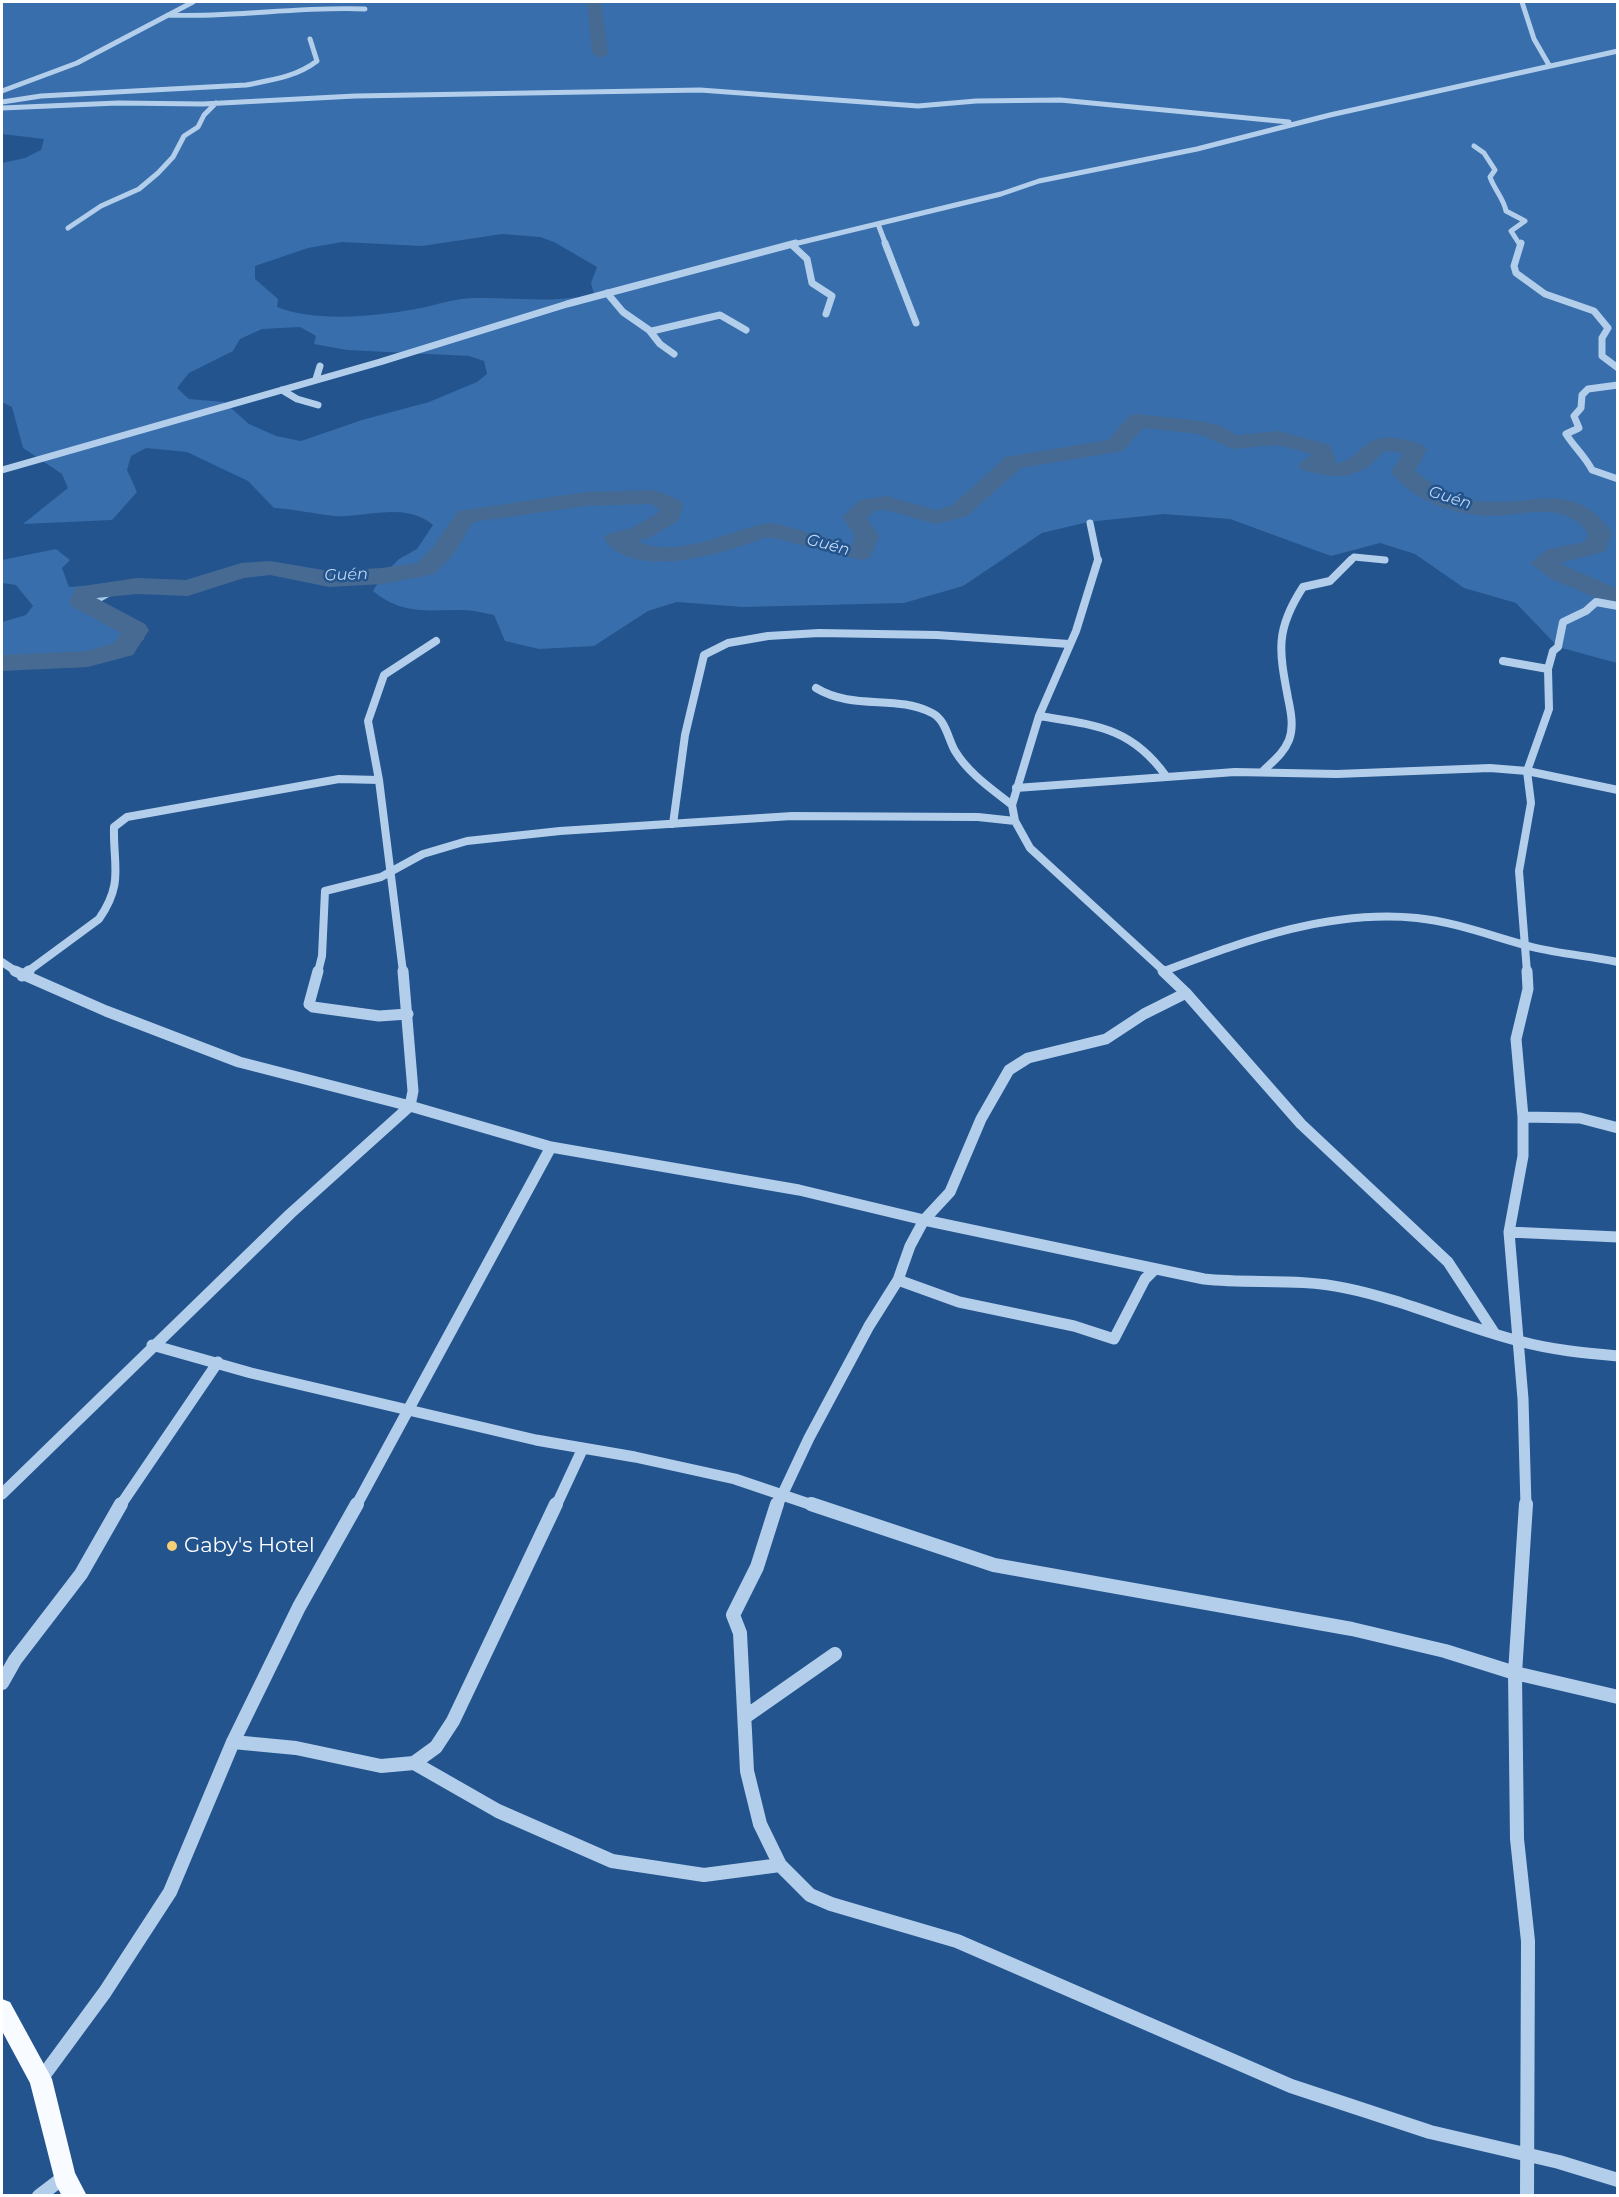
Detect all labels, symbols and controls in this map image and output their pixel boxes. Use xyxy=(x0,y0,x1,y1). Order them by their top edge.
water label: Guén xyxy=(1426,482,1474,514)
water label: Guén xyxy=(804,530,852,560)
water label: Guén xyxy=(324,565,368,585)
place label: Gaby's Hotel xyxy=(184,1533,315,1559)
marker: Gaby's Hotel xyxy=(165,1539,179,1553)

